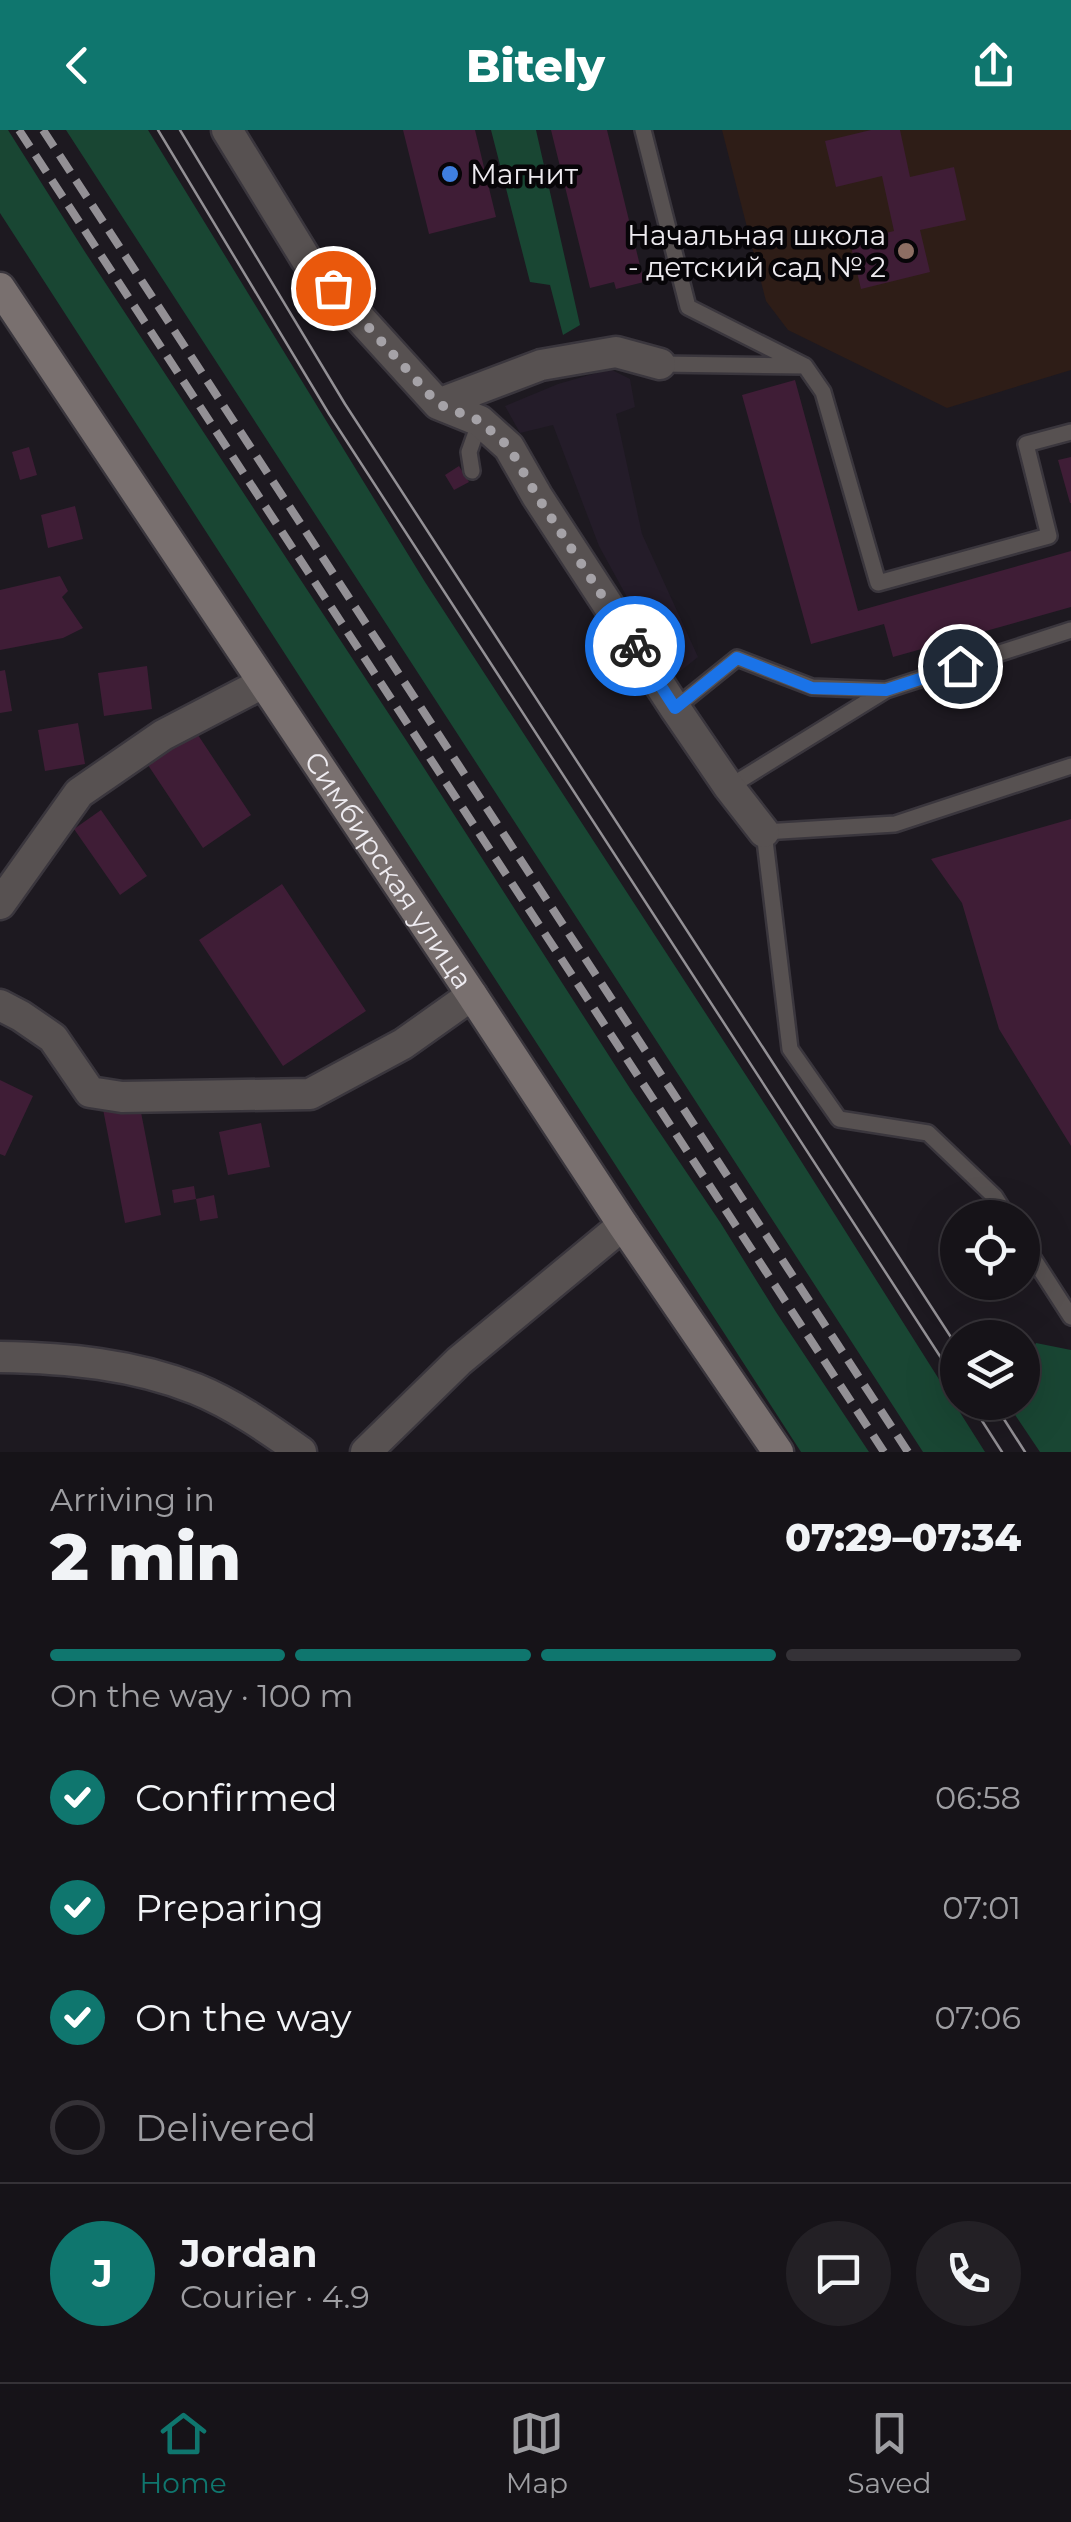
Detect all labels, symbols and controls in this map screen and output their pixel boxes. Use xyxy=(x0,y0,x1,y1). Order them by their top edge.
icon: back xyxy=(50,38,105,93)
text: Bitely xyxy=(466,38,605,93)
icon: share xyxy=(966,38,1021,93)
place label: Магнит xyxy=(470,157,579,191)
marker: Магнит xyxy=(439,163,461,185)
place label: Начальная школа - детский сад № 2 xyxy=(627,218,886,284)
marker: Начальная школа - детский сад № 2 xyxy=(895,240,917,262)
pin xyxy=(291,246,376,331)
icon: bag xyxy=(306,261,361,316)
courier xyxy=(585,596,685,696)
icon: bike xyxy=(608,619,663,674)
pin xyxy=(918,624,1003,709)
icon: home xyxy=(933,639,988,694)
street label: Симбирская улица xyxy=(297,745,480,995)
map controls xyxy=(940,1200,1040,1420)
button: locate xyxy=(940,1200,1040,1300)
button: layers xyxy=(940,1320,1040,1420)
text: Arriving in xyxy=(50,1480,215,1519)
text: 07:29–07:34 xyxy=(785,1514,1021,1561)
text: 2 min xyxy=(50,1517,241,1596)
text: On the way · 100 m xyxy=(50,1676,353,1715)
icon: check xyxy=(50,1770,105,1825)
text: Confirmed xyxy=(135,1774,338,1821)
text: 06:58 xyxy=(935,1778,1021,1817)
icon: check xyxy=(50,1880,105,1935)
text: Preparing xyxy=(135,1884,324,1931)
text: 07:01 xyxy=(942,1888,1021,1927)
icon: check xyxy=(50,1990,105,2045)
text: On the way xyxy=(135,1994,352,2041)
text: 07:06 xyxy=(934,1998,1021,2037)
text: Delivered xyxy=(135,2104,316,2151)
button: chat xyxy=(786,2221,891,2326)
button: phone xyxy=(916,2221,1021,2326)
text: Jordan xyxy=(180,2230,318,2277)
text: J xyxy=(92,2250,113,2297)
text: Courier · 4.9 xyxy=(180,2277,370,2316)
tab: Home xyxy=(140,2406,227,2500)
tab: Map xyxy=(506,2406,568,2500)
tab: Saved xyxy=(847,2406,931,2500)

